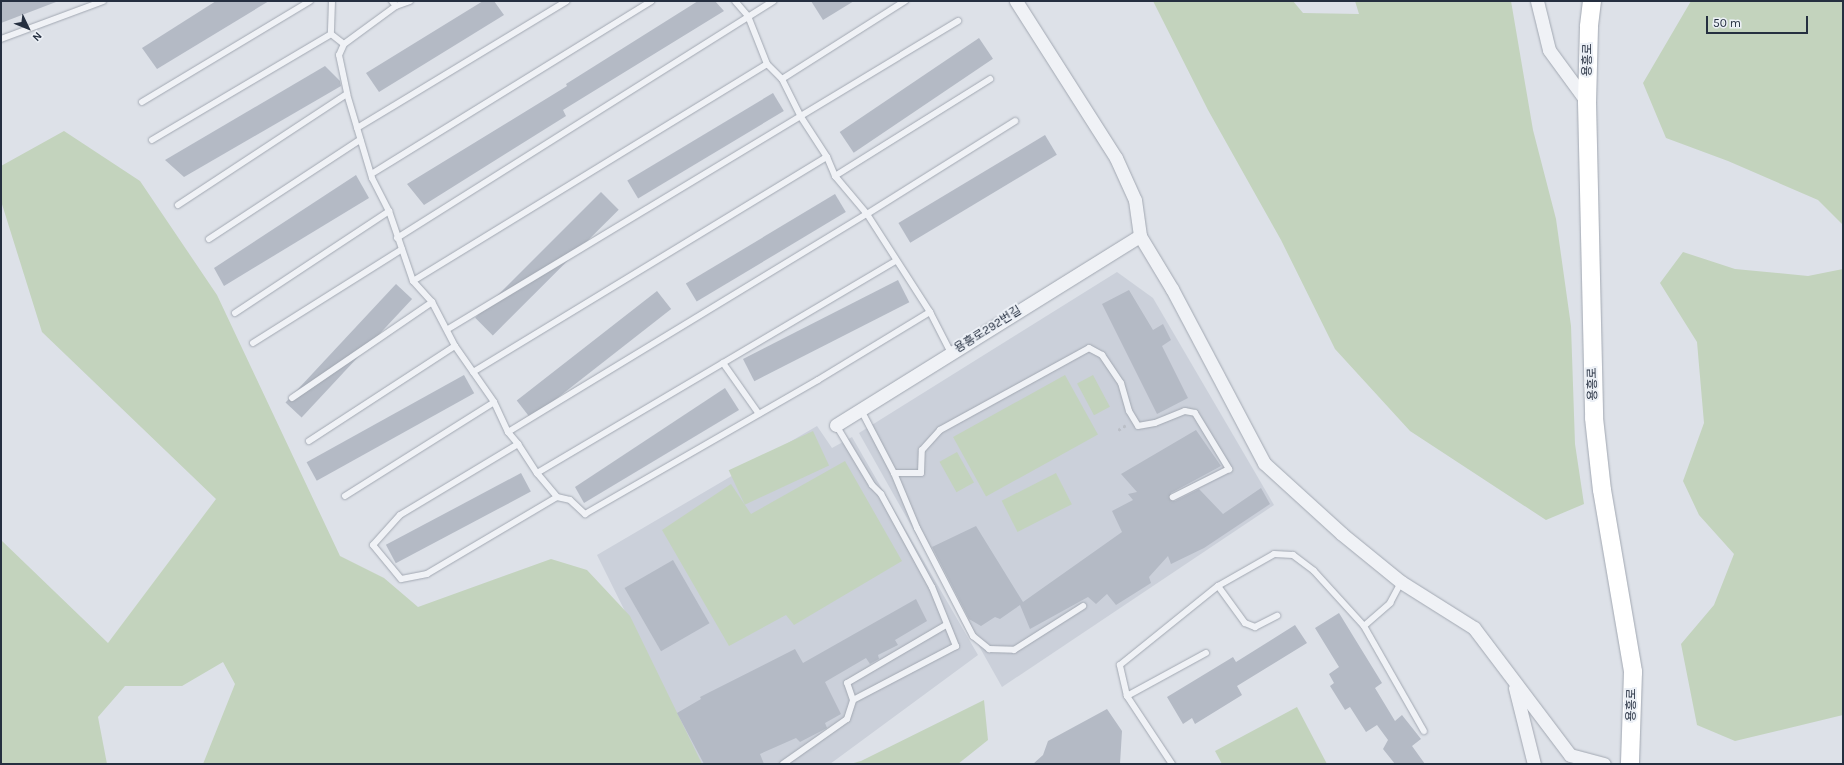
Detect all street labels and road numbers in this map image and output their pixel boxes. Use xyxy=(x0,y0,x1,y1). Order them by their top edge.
street label: 용흥로 xyxy=(1581,43,1595,77)
street label: 용흥로292번길 xyxy=(952,304,1024,356)
street label: 용흥로 xyxy=(1586,367,1600,401)
street label: 용흥로 xyxy=(1625,688,1639,722)

